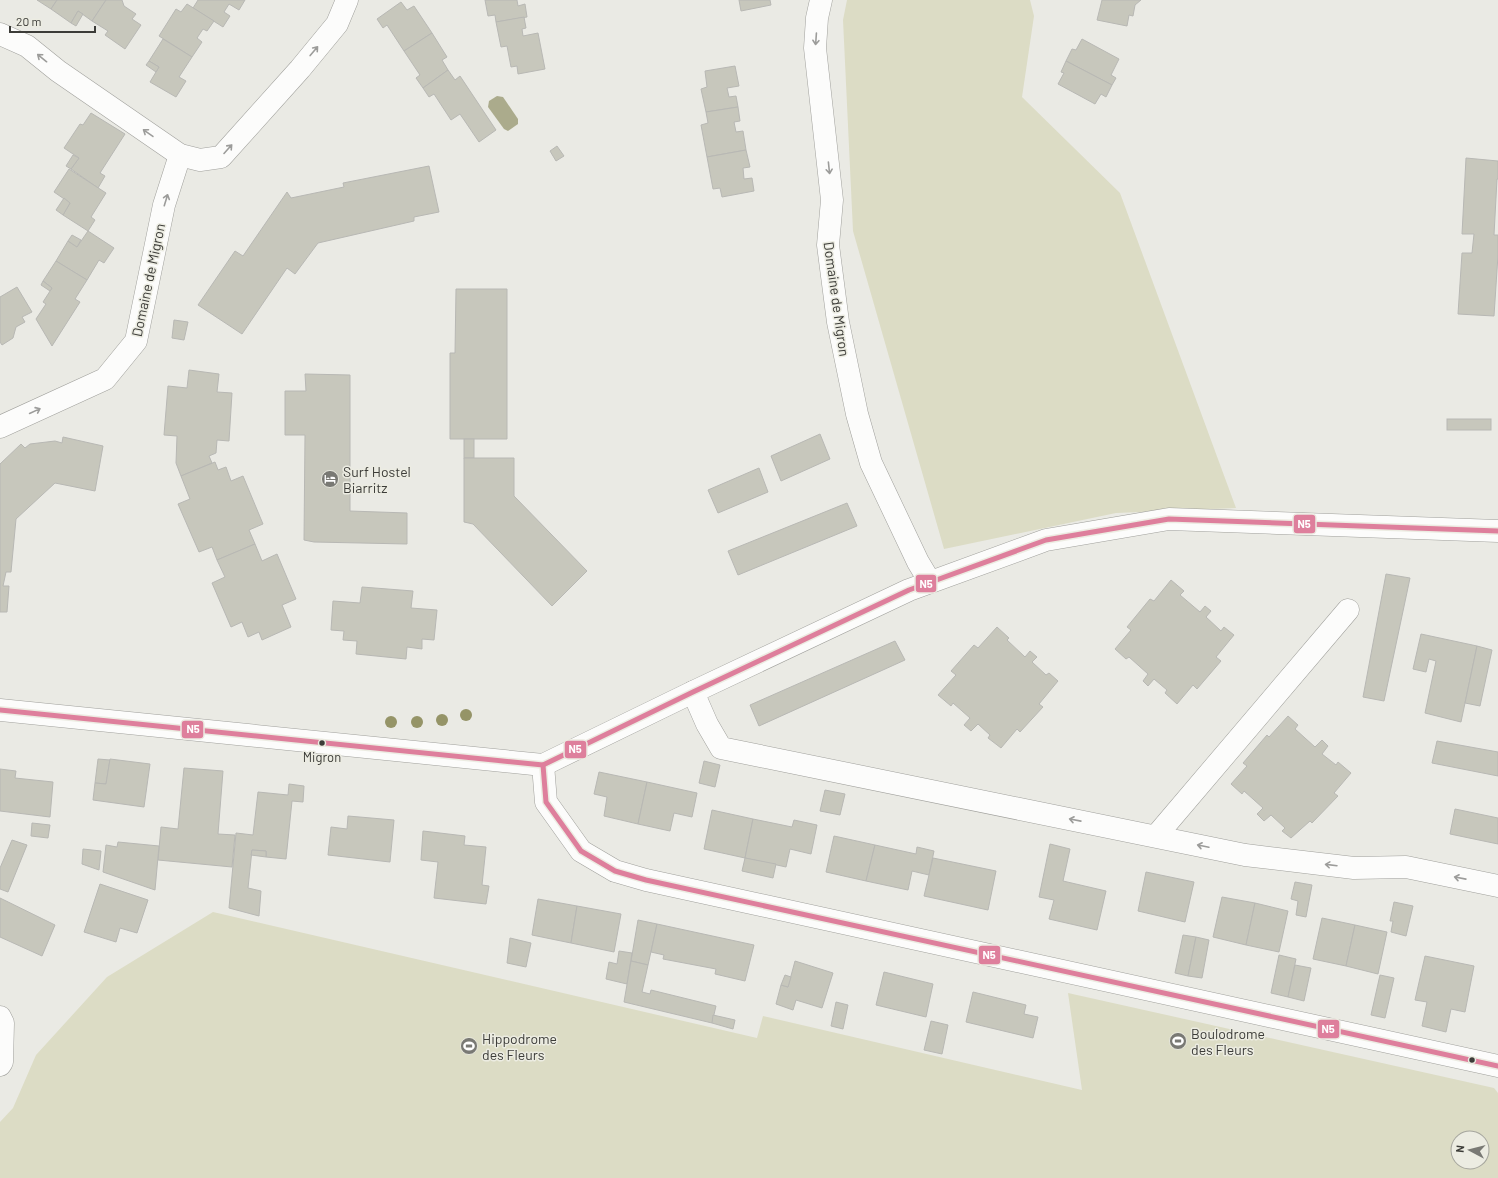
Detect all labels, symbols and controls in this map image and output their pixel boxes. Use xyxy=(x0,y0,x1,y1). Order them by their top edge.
scale bar xyxy=(10,8,95,34)
text: 20 m xyxy=(16,14,42,28)
one-way arrow xyxy=(812,32,819,45)
one-way arrow xyxy=(310,46,319,57)
one-way arrow xyxy=(36,53,47,62)
one-way arrow xyxy=(143,129,154,137)
one-way arrow xyxy=(224,143,233,154)
one-way arrow xyxy=(825,161,832,174)
one-way arrow xyxy=(163,193,170,206)
street label: Domaine de Migron xyxy=(128,222,168,338)
street label: Domaine de Migron xyxy=(821,241,853,357)
one-way arrow xyxy=(29,407,41,414)
place label: Surf Hostel Biarritz xyxy=(343,463,411,496)
hotel icon: Surf Hostel Biarritz xyxy=(320,469,340,489)
line badge: N5 xyxy=(1293,514,1316,534)
text: N5 xyxy=(1297,517,1311,530)
line badge: N5 xyxy=(915,574,937,593)
text: N5 xyxy=(919,577,933,590)
line badge: N5 xyxy=(181,720,204,739)
text: N5 xyxy=(186,722,200,735)
marker: Migron xyxy=(317,738,327,748)
line badge: N5 xyxy=(564,740,587,759)
text: N5 xyxy=(568,742,582,755)
place label: Migron xyxy=(303,749,341,765)
one-way arrow xyxy=(1069,815,1082,823)
one-way arrow xyxy=(1197,841,1210,849)
one-way arrow xyxy=(1325,861,1338,869)
one-way arrow xyxy=(1454,873,1467,881)
line badge: N5 xyxy=(978,945,1001,965)
text: N5 xyxy=(982,948,996,961)
line badge: N5 xyxy=(1317,1019,1340,1039)
text: N5 xyxy=(1321,1022,1335,1035)
place label: Boulodrome des Fleurs xyxy=(1191,1025,1265,1058)
place label: Hippodrome des Fleurs xyxy=(482,1030,557,1063)
sports icon: Boulodrome des Fleurs xyxy=(1168,1031,1188,1051)
sports icon: Hippodrome des Fleurs xyxy=(459,1036,479,1056)
unlabelled marker xyxy=(1467,1055,1477,1065)
north arrow xyxy=(1450,1130,1490,1170)
text: N xyxy=(1453,1144,1466,1153)

